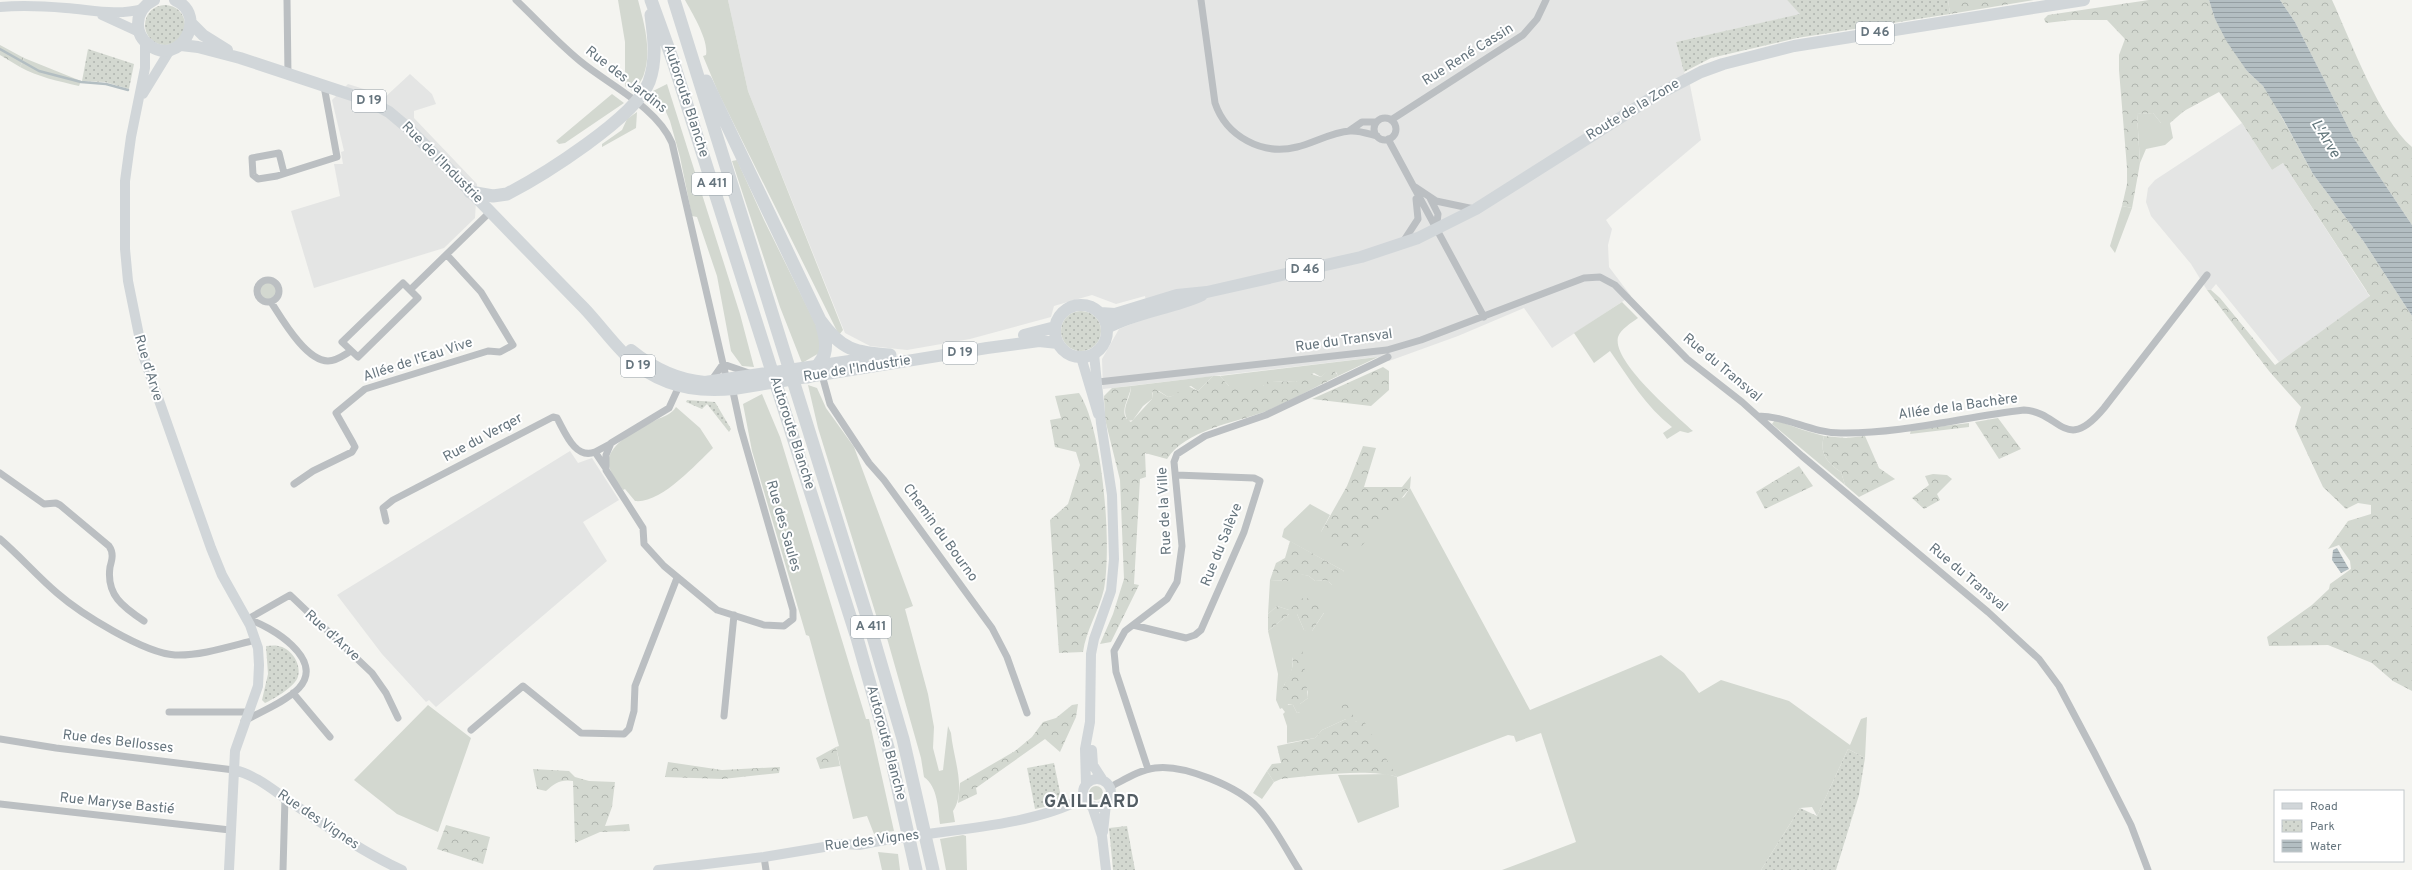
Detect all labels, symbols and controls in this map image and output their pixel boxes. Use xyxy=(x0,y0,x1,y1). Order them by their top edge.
street label: Rue René Cassin xyxy=(1419,20,1517,90)
road number: D 46 xyxy=(1856,22,1894,44)
street label: Autoroute Blanche xyxy=(660,42,712,160)
street label: Rue des Jardins xyxy=(582,43,670,117)
street label: Route de la Zone xyxy=(1583,75,1683,145)
road number: D 19 xyxy=(352,90,386,112)
water label: L'Arve xyxy=(2306,116,2344,162)
street label: Rue de l'Industrie xyxy=(398,119,486,207)
road number: A 411 xyxy=(692,173,732,195)
road number: D 46 xyxy=(1286,259,1324,281)
street label: Rue du Transval xyxy=(1294,326,1394,356)
street label: Rue du Transval xyxy=(1679,330,1765,406)
street label: Rue d'Arve xyxy=(130,333,166,403)
street label: Allée de l'Eau Vive xyxy=(361,334,475,386)
road number: D 19 xyxy=(943,342,977,364)
street label: Rue de l'Industrie xyxy=(802,352,912,386)
road number: D 19 xyxy=(621,355,655,377)
street label: Autoroute Blanche xyxy=(766,374,818,492)
street label: Allée de la Bachère xyxy=(1897,390,2019,424)
street label: Rue du Verger xyxy=(440,410,526,466)
street label: Rue de la Ville xyxy=(1154,467,1176,555)
street label: Rue des Saules xyxy=(762,478,804,574)
street label: Chemin du Bourno xyxy=(899,481,981,585)
street label: Rue du Salève xyxy=(1198,501,1246,589)
street label: Rue du Transval xyxy=(1925,540,2011,616)
street label: Rue d'Arve xyxy=(301,607,363,665)
road number: A 411 xyxy=(851,616,891,638)
street label: Autoroute Blanche xyxy=(863,684,909,802)
street label: Rue des Bellosses xyxy=(62,727,174,757)
street label: Rue des Vignes xyxy=(274,786,362,854)
street label: Rue Maryse Bastié xyxy=(59,790,175,818)
legend xyxy=(2274,790,2404,862)
district label: GAILLARD xyxy=(1044,791,1140,814)
text: Road xyxy=(2310,799,2338,815)
text: Park xyxy=(2310,819,2335,835)
street label: Rue des Vignes xyxy=(824,827,920,855)
text: Water xyxy=(2310,839,2342,855)

